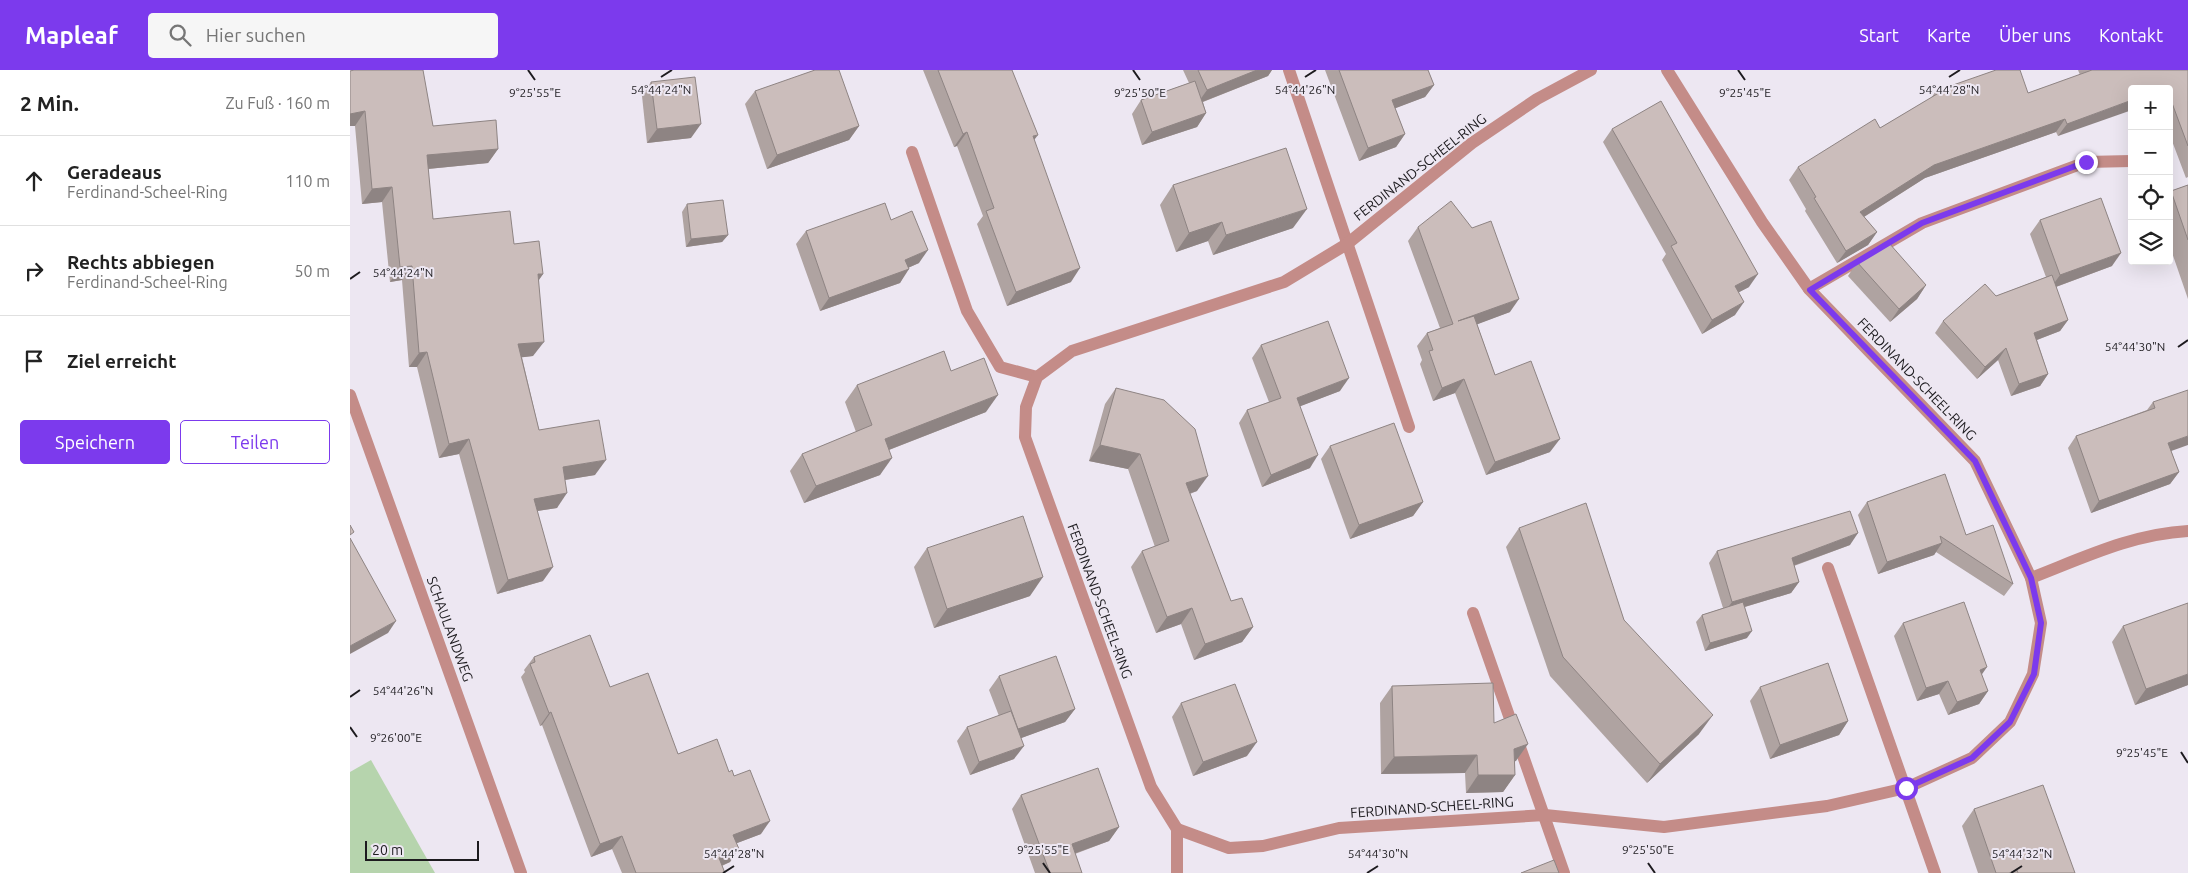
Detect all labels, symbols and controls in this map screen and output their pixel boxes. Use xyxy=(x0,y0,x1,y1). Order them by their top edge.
search box xyxy=(148,13,498,58)
icon: search xyxy=(166,21,194,49)
text: Mapleaf xyxy=(25,22,118,49)
text: Hier suchen xyxy=(206,24,306,46)
text: Start xyxy=(1859,25,1899,45)
text: Karte xyxy=(1927,25,1971,45)
text: Über uns xyxy=(1999,25,2071,45)
text: Kontakt xyxy=(2099,25,2163,45)
text: 54°44'24"N xyxy=(631,83,691,96)
text: 54°44'26"N xyxy=(1275,83,1335,96)
text: 54°44'28"N xyxy=(1919,83,1979,96)
map controls xyxy=(2128,85,2173,265)
button: + xyxy=(2128,85,2173,130)
text: 9°25'55"E xyxy=(509,86,561,99)
text: 9°25'50"E xyxy=(1114,86,1166,99)
text: 9°25'45"E xyxy=(1719,86,1771,99)
text: 2 Min. xyxy=(20,91,79,115)
text: Zu Fuß · 160 m xyxy=(225,94,330,112)
street label: FERDINAND-SCHEEL-RING xyxy=(1351,110,1489,224)
button: − xyxy=(2128,130,2173,175)
route end xyxy=(2075,151,2098,174)
text: Geradeaus xyxy=(67,161,162,183)
icon: ahead xyxy=(20,167,48,195)
text: 110 m xyxy=(285,172,330,190)
button: locate xyxy=(2128,175,2173,220)
text: Ferdinand-Scheel-Ring xyxy=(67,183,228,201)
button: layers xyxy=(2128,220,2173,265)
text: Rechts abbiegen xyxy=(67,251,215,273)
icon: right xyxy=(20,257,48,285)
text: 50 m xyxy=(294,262,330,280)
text: 54°44'24"N xyxy=(373,266,433,279)
text: Ferdinand-Scheel-Ring xyxy=(67,273,228,291)
street label: FERDINAND-SCHEEL-RING xyxy=(1854,314,1980,444)
text: 54°44'30"N xyxy=(2105,340,2165,353)
icon: arrive xyxy=(20,347,48,375)
text: Ziel erreicht xyxy=(67,350,176,372)
button: Speichern xyxy=(20,420,170,464)
button: Teilen xyxy=(180,420,330,464)
street label: FERDINAND-SCHEEL-RING xyxy=(1064,521,1136,681)
street label: SCHAULANDWEG xyxy=(424,574,476,684)
text: 54°44'26"N xyxy=(373,684,433,697)
text: 9°26'00"E xyxy=(370,731,422,744)
text: 9°25'45"E xyxy=(2116,746,2168,759)
route start xyxy=(1895,777,1918,800)
street label: FERDINAND-SCHEEL-RING xyxy=(1350,793,1514,821)
scale bar xyxy=(365,838,479,861)
text: 20 m xyxy=(372,842,403,858)
text: 9°25'55"E xyxy=(1017,843,1069,856)
text: 9°25'50"E xyxy=(1622,843,1674,856)
text: 54°44'28"N xyxy=(704,847,764,860)
text: 54°44'30"N xyxy=(1348,847,1408,860)
text: 54°44'32"N xyxy=(1992,847,2052,860)

